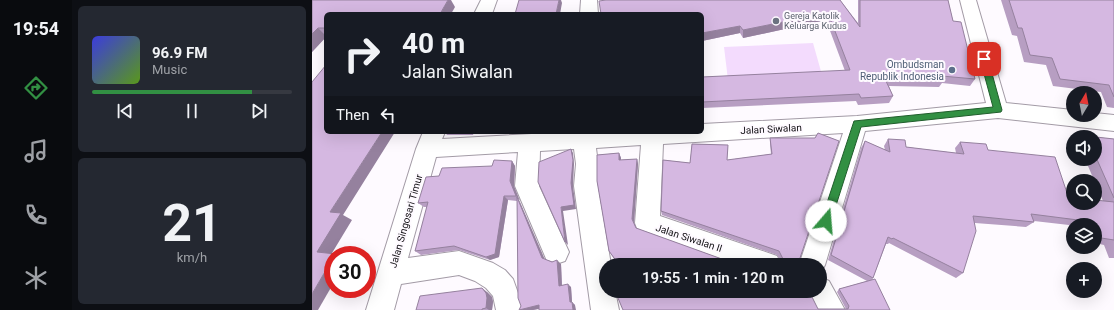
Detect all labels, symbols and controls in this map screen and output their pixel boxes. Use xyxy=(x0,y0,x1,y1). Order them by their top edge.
place label: Gereja Katolik Keluarga Kudus xyxy=(784,11,847,31)
marker: Gereja Katolik Keluarga Kudus xyxy=(771,16,781,26)
text: 19:54 xyxy=(13,18,59,39)
text: 40 m xyxy=(402,27,465,60)
icon: right xyxy=(336,28,388,80)
pin xyxy=(967,42,1001,76)
text: 96.9 FM xyxy=(152,44,207,62)
icon: arrive xyxy=(973,48,995,70)
place label: Ombudsman Republik Indonesia xyxy=(860,59,944,82)
text: Jalan Siwalan xyxy=(402,61,513,82)
text: Music xyxy=(152,62,187,77)
marker: Ombudsman Republik Indonesia xyxy=(947,65,957,75)
icon: directions xyxy=(22,74,50,102)
north arrow xyxy=(1066,86,1102,122)
map controls xyxy=(1066,86,1102,298)
icon: previous xyxy=(114,100,136,122)
icon: pause xyxy=(181,100,203,122)
icon: next xyxy=(248,100,270,122)
icon: left xyxy=(377,104,399,126)
text: Then xyxy=(336,106,369,124)
street label: Jalan Siwalan xyxy=(740,122,802,136)
button: sound xyxy=(1066,130,1102,166)
icon: music xyxy=(22,137,50,165)
street label: Jalan Singosari Timur xyxy=(387,172,425,269)
button: search xyxy=(1066,174,1102,210)
text: 21 xyxy=(162,193,222,254)
position arrow xyxy=(805,200,847,242)
icon: phone xyxy=(22,201,50,229)
button: layers xyxy=(1066,218,1102,254)
street label: Jalan Siwalan II xyxy=(654,222,724,254)
speed limit sign: 30 xyxy=(324,246,376,298)
text: km/h xyxy=(177,250,207,265)
button: + xyxy=(1066,262,1102,298)
icon: climate xyxy=(22,264,50,292)
text: 19:55 · 1 min · 120 m xyxy=(642,269,784,287)

